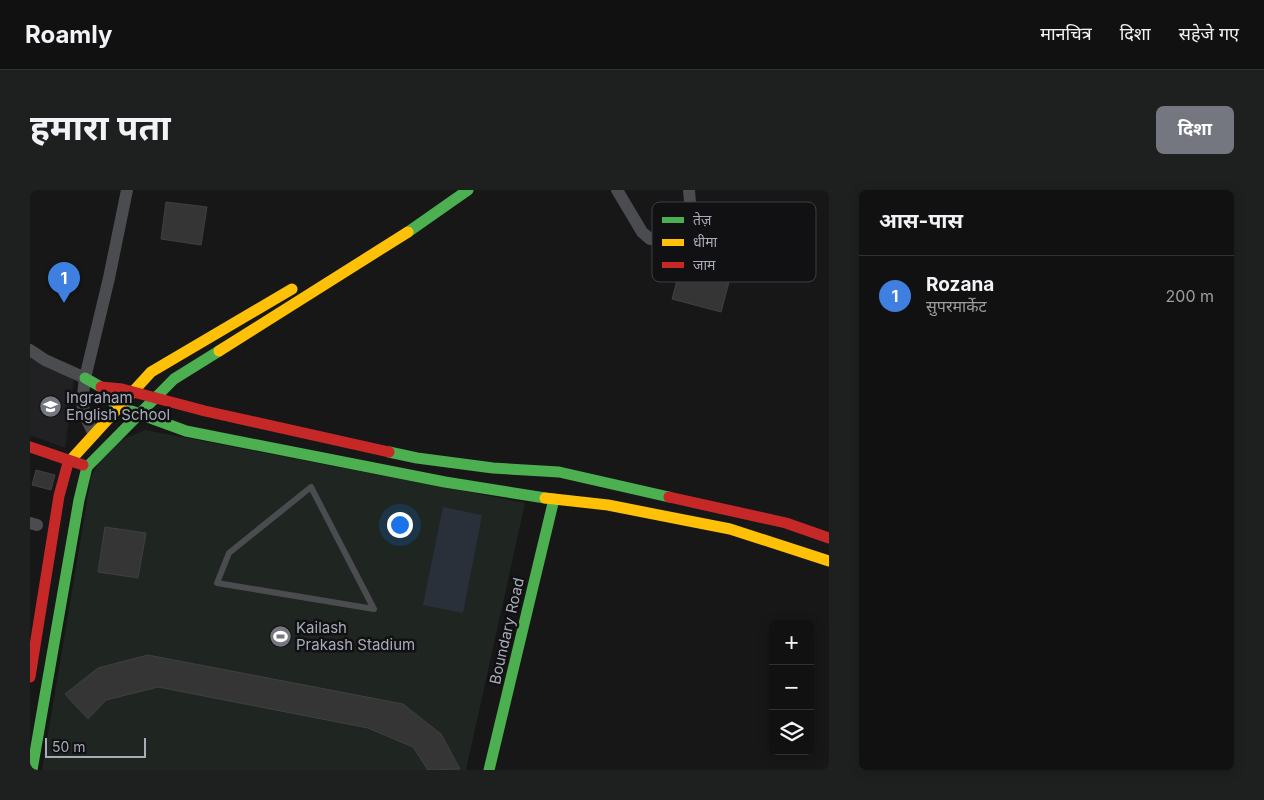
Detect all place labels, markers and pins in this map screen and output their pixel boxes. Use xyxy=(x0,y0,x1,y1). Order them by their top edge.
pin: 1 xyxy=(48,262,80,303)
place label: Ingraham English School xyxy=(66,388,170,424)
school or university icon: Ingraham English School xyxy=(38,395,62,419)
place label: Kailash Prakash Stadium xyxy=(296,618,415,654)
sports icon: Kailash Prakash Stadium xyxy=(268,625,292,649)

